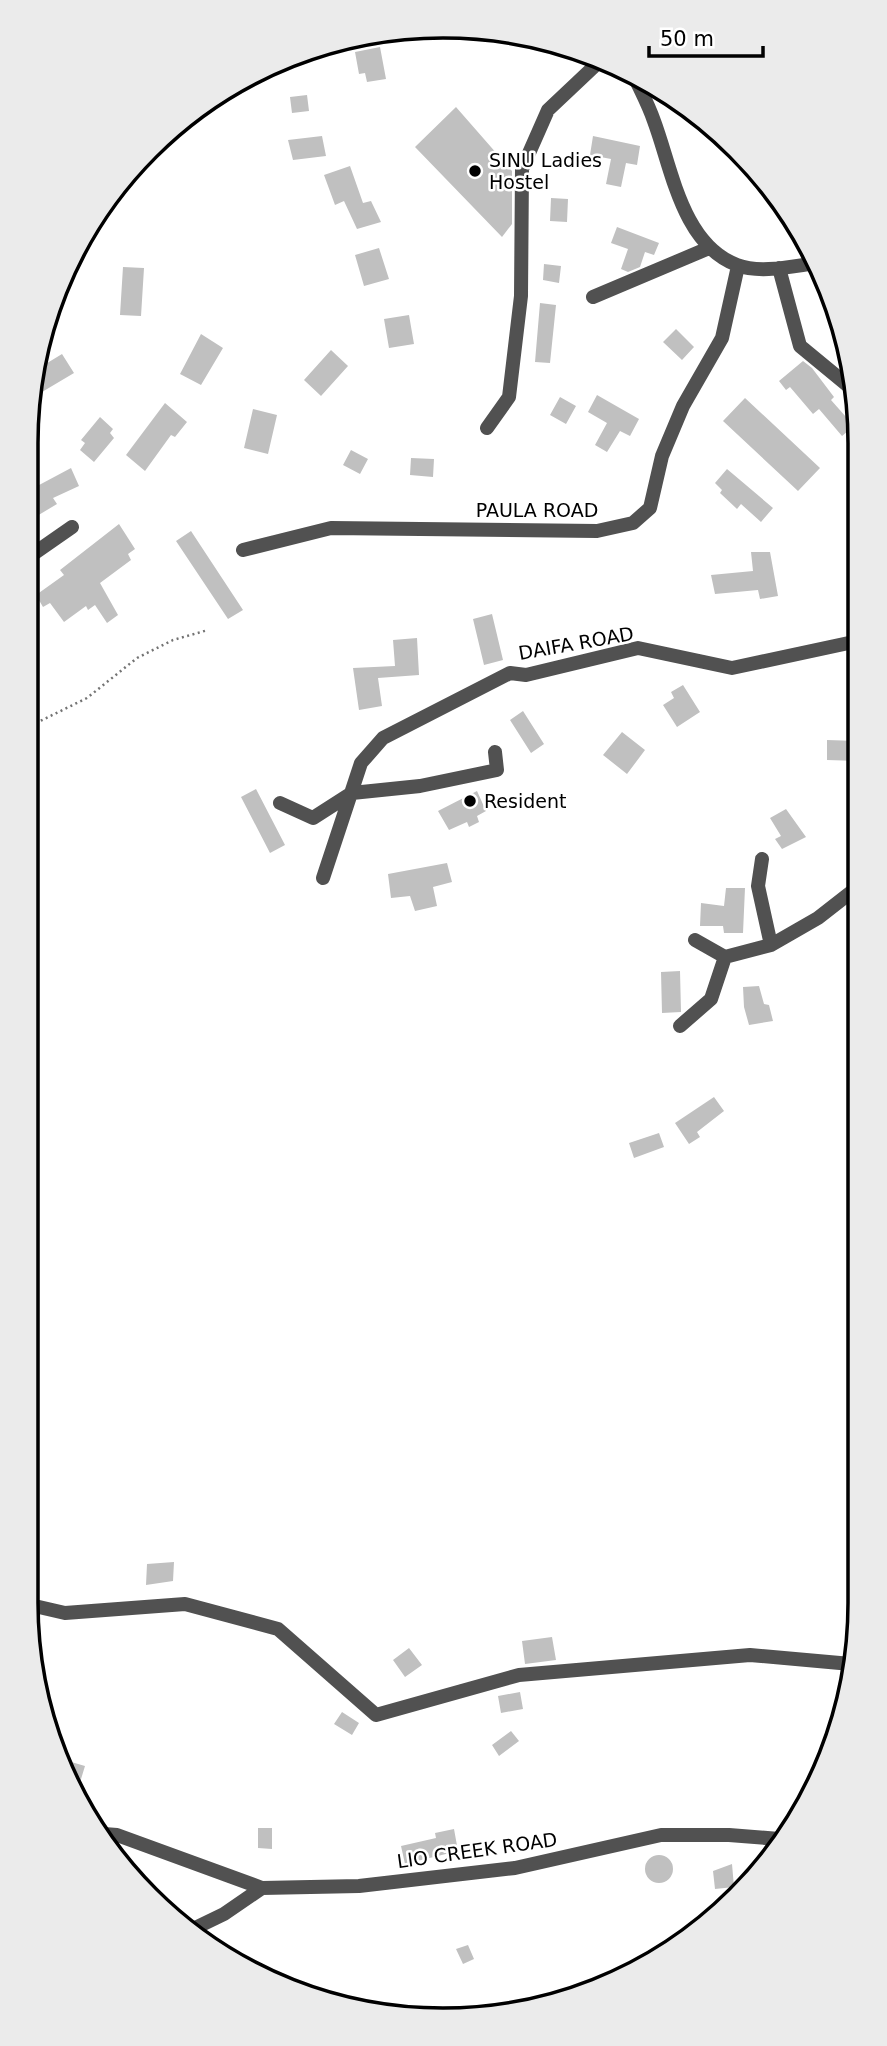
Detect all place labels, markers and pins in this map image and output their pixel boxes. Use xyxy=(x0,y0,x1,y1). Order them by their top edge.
place label: SINU Ladies Hostel xyxy=(489,149,602,193)
marker: SINU Ladies Hostel xyxy=(467,163,483,179)
place label: Resident xyxy=(484,790,566,812)
marker: Resident xyxy=(462,793,478,809)

